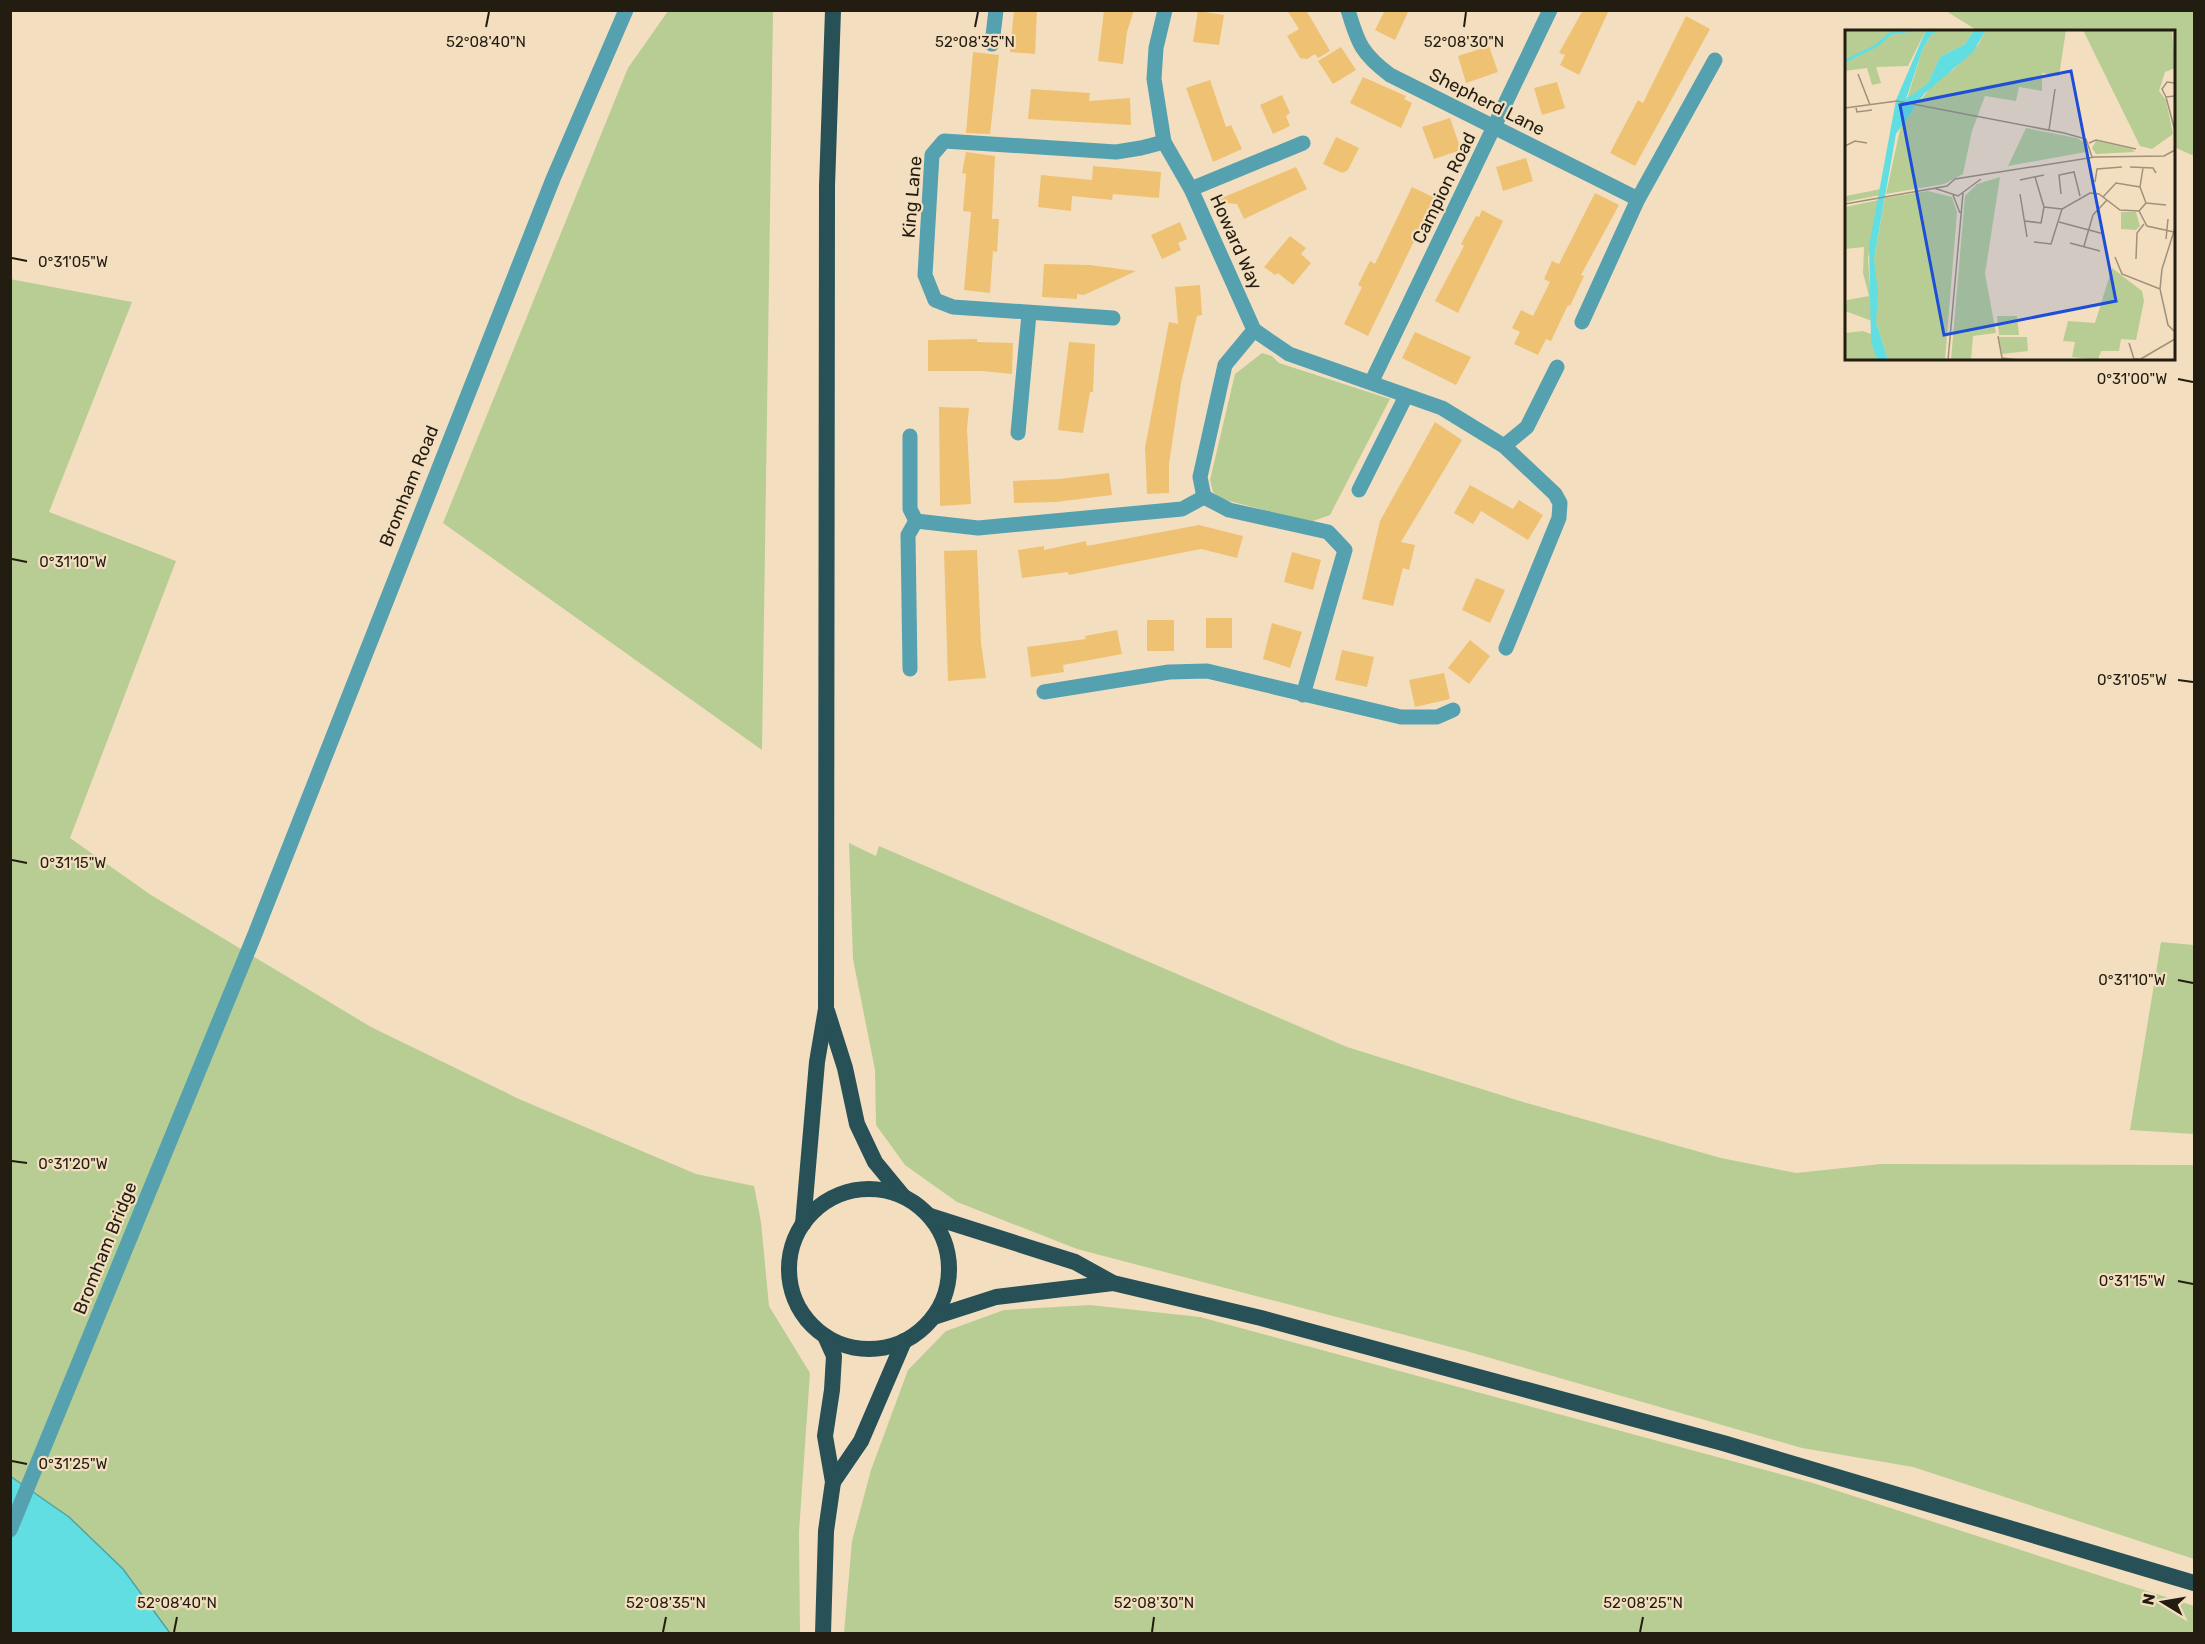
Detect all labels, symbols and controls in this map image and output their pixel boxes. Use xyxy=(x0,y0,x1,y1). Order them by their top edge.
inset map xyxy=(1845,30,2175,360)
text: 52°08'40"N xyxy=(446,33,526,51)
text: 52°08'35"N xyxy=(935,33,1015,51)
text: 52°08'30"N xyxy=(1424,33,1504,51)
street label: Shepherd Lane xyxy=(1425,63,1549,141)
street label: Campion Road xyxy=(1408,129,1480,247)
street label: King Lane xyxy=(897,155,927,239)
street label: Howard Way xyxy=(1205,191,1267,293)
text: 0°31'05"W xyxy=(38,253,108,271)
text: 0°31'00"W xyxy=(2097,370,2167,388)
street label: Bromham Road xyxy=(375,422,443,550)
text: 0°31'10"W xyxy=(39,553,107,571)
text: 0°31'05"W xyxy=(2097,671,2167,689)
text: 0°31'15"W xyxy=(40,854,106,872)
text: 0°31'10"W xyxy=(2098,971,2166,989)
text: 0°31'20"W xyxy=(38,1155,108,1173)
street label: Bromham Bridge xyxy=(68,1178,142,1318)
text: 0°31'15"W xyxy=(2099,1272,2165,1290)
text: 0°31'25"W xyxy=(38,1455,108,1473)
north arrow xyxy=(2133,1572,2193,1632)
text: N xyxy=(2138,1592,2159,1607)
text: 52°08'40"N xyxy=(137,1594,217,1612)
text: 52°08'35"N xyxy=(626,1594,706,1612)
text: 52°08'30"N xyxy=(1114,1594,1194,1612)
text: 52°08'25"N xyxy=(1603,1594,1683,1612)

